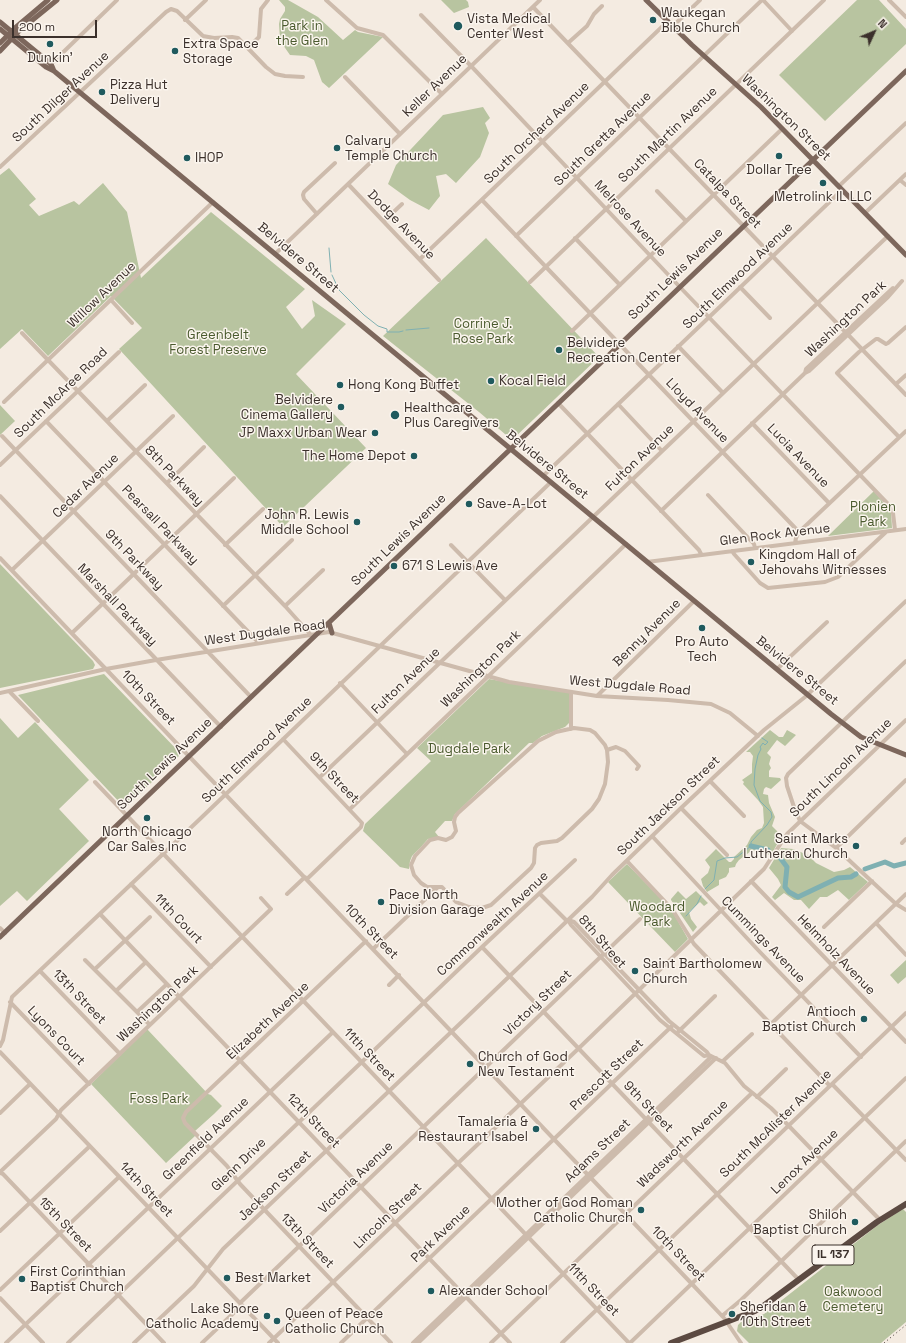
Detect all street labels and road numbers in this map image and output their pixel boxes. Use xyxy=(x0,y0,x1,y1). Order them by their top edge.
street label: South Dilger Avenue xyxy=(9,48,113,146)
street label: Keller Avenue xyxy=(400,51,470,121)
street label: Washington Street xyxy=(738,71,834,165)
street label: South Orchard Avenue xyxy=(481,79,593,187)
street label: South Martin Avenue xyxy=(615,84,721,186)
street label: South Gretta Avenue xyxy=(551,89,655,189)
street label: Catalpa Street xyxy=(690,156,764,232)
street label: Melrose Avenue xyxy=(591,178,669,260)
street label: Dodge Avenue xyxy=(364,187,438,263)
street label: South Elmwood Avenue xyxy=(680,219,796,333)
street label: Belvidere Street xyxy=(254,220,342,296)
street label: South Lewis Avenue xyxy=(625,225,727,323)
street label: Willow Avenue xyxy=(65,259,139,331)
street label: Washington Park xyxy=(802,277,890,361)
street label: South McAree Road xyxy=(11,344,111,442)
street label: Lloyd Avenue xyxy=(662,375,732,447)
street label: Fulton Avenue xyxy=(603,421,677,495)
street label: Lucia Avenue xyxy=(764,421,832,491)
street label: Belvidere Street xyxy=(503,427,591,503)
street label: 8th Parkway xyxy=(141,443,207,509)
street label: Cedar Avenue xyxy=(50,451,122,521)
street label: Pearsall Parkway xyxy=(118,482,202,568)
street label: South Lewis Avenue xyxy=(348,491,450,589)
street label: Glen Rock Avenue xyxy=(719,520,831,550)
street label: 9th Parkway xyxy=(101,527,167,593)
street label: Marshall Parkway xyxy=(74,561,160,649)
street label: Benny Avenue xyxy=(610,596,684,670)
street label: West Dugdale Road xyxy=(204,617,326,649)
street label: Washington Park xyxy=(438,627,524,711)
street label: Belvidere Street xyxy=(753,633,841,709)
street label: Fulton Avenue xyxy=(369,644,443,718)
street label: 10th Street xyxy=(118,667,178,729)
street label: West Dugdale Road xyxy=(569,673,691,699)
street label: South Elmwood Avenue xyxy=(199,693,315,807)
street label: South Lewis Avenue xyxy=(114,715,216,813)
street label: South Lincoln Avenue xyxy=(787,715,895,821)
street label: 9th Street xyxy=(306,749,362,807)
street label: South Jackson Street xyxy=(614,753,724,859)
street label: Commonwealth Avenue xyxy=(434,868,552,980)
street label: 11th Court xyxy=(150,891,206,947)
street label: Cummings Avenue xyxy=(718,893,808,987)
street label: 10th Street xyxy=(341,901,401,963)
street label: 8th Street xyxy=(575,912,629,972)
street label: Helmholz Avenue xyxy=(794,912,878,998)
street label: Washington Park xyxy=(114,962,202,1046)
street label: 13th Street xyxy=(49,966,109,1028)
street label: Victory Street xyxy=(501,967,575,1039)
street label: Elizabeth Avenue xyxy=(224,979,312,1063)
street label: Lyons Court xyxy=(24,1003,88,1069)
street label: 11th Street xyxy=(340,1025,398,1085)
street label: Prescott Street xyxy=(567,1036,647,1114)
street label: South McAlister Avenue xyxy=(717,1067,835,1181)
street label: 9th Street xyxy=(620,1078,676,1136)
street label: 12th Street xyxy=(283,1090,343,1152)
street label: Greenfield Avenue xyxy=(160,1094,252,1184)
street label: Wadsworth Avenue xyxy=(634,1097,732,1191)
street label: Adams Street xyxy=(562,1116,634,1186)
street label: Lenox Avenue xyxy=(768,1126,842,1198)
street label: Glenn Drive xyxy=(208,1135,270,1195)
street label: Victoria Avenue xyxy=(316,1139,396,1217)
street label: Jackson Street xyxy=(235,1147,315,1225)
street label: 14th Street xyxy=(116,1159,176,1221)
street label: Lincoln Street xyxy=(351,1180,425,1252)
street label: 15th Street xyxy=(35,1194,95,1256)
street label: Park Avenue xyxy=(408,1202,474,1266)
street label: 13th Street xyxy=(277,1210,337,1272)
street label: 10th Street xyxy=(648,1223,708,1285)
road number: IL 137 xyxy=(812,1245,854,1265)
street label: 11th Street xyxy=(564,1260,622,1320)

